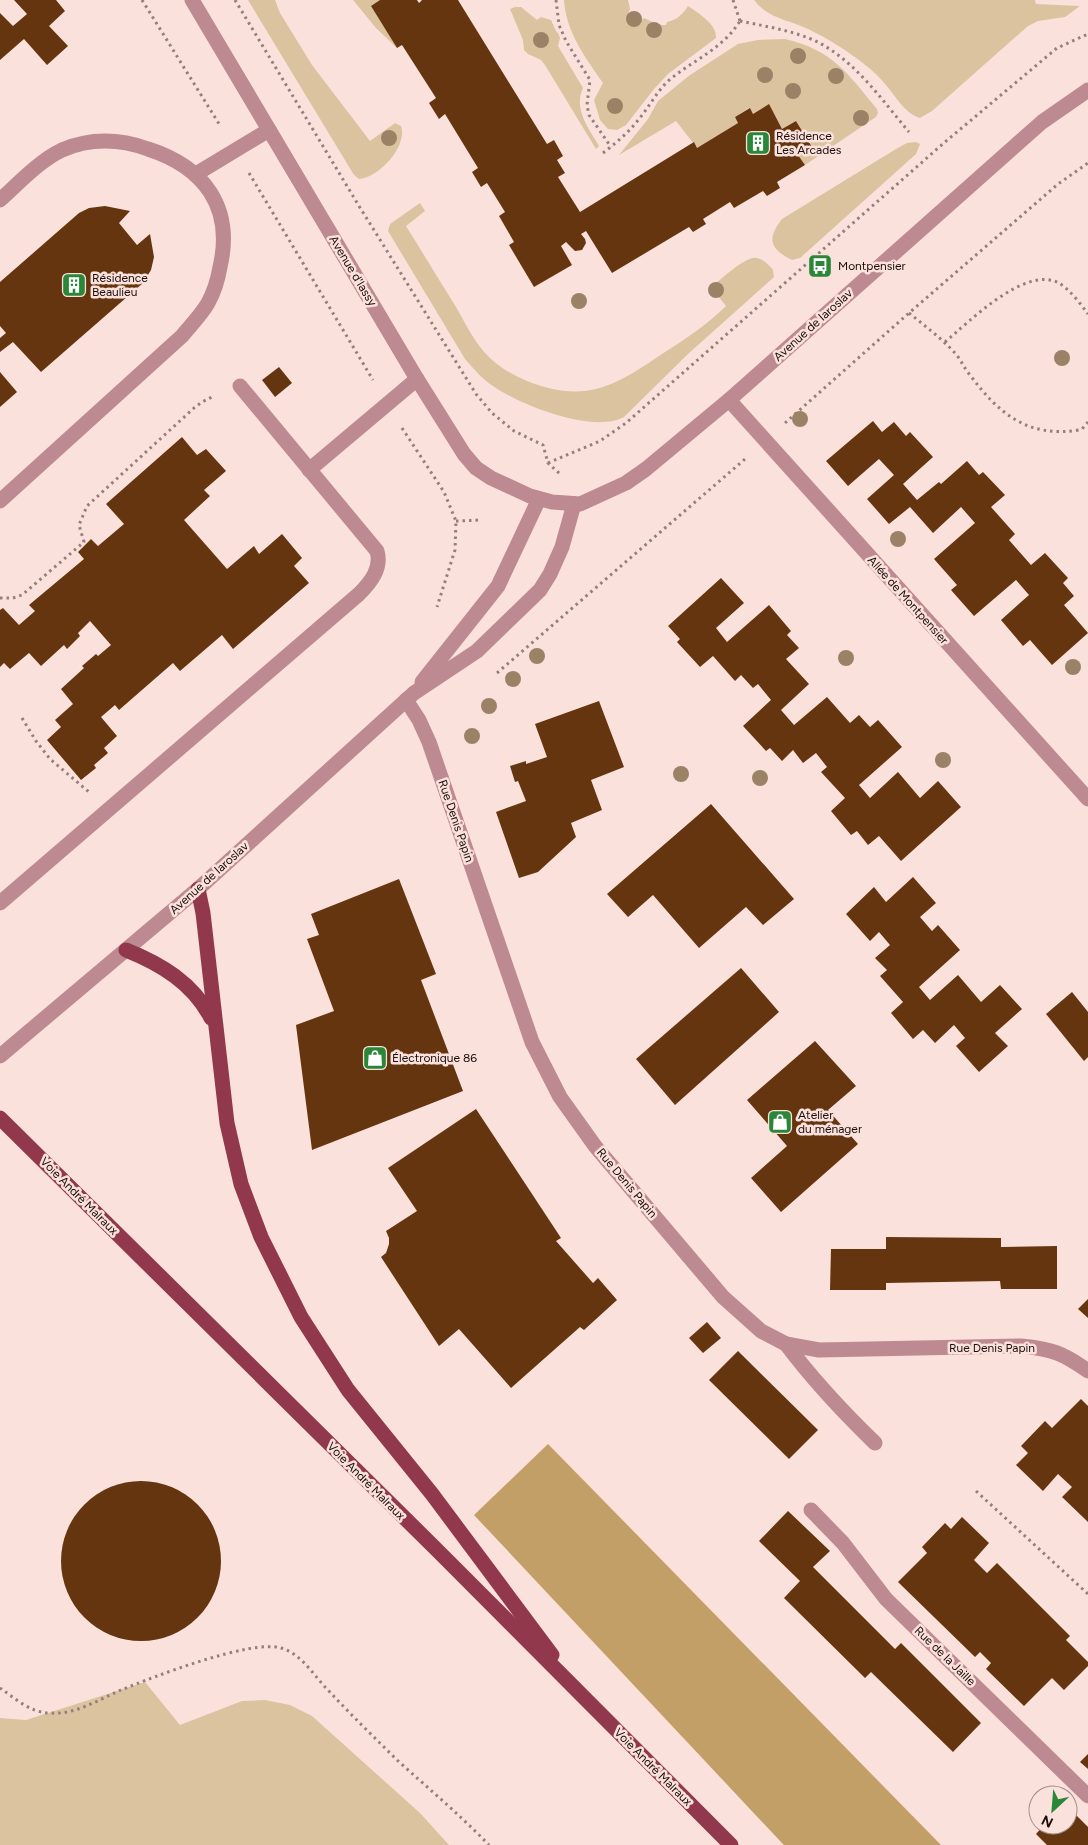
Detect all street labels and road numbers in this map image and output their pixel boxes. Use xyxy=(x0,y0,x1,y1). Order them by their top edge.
street label: Avenue d'Iassy xyxy=(326,233,380,309)
street label: Avenue de Iaroslav xyxy=(771,286,856,364)
street label: Allée de Montpensier xyxy=(865,553,951,647)
street label: Rue Denis Papin xyxy=(435,778,477,864)
street label: Avenue de Iaroslav xyxy=(167,839,252,917)
street label: Rue Denis Papin xyxy=(594,1146,660,1221)
street label: Voie André Malraux xyxy=(37,1154,121,1238)
street label: Rue Denis Papin xyxy=(949,1341,1035,1355)
street label: Voie André Malraux xyxy=(324,1439,408,1523)
street label: Rue de la Jaille xyxy=(912,1624,979,1689)
street label: Voie André Malraux xyxy=(611,1725,695,1809)

